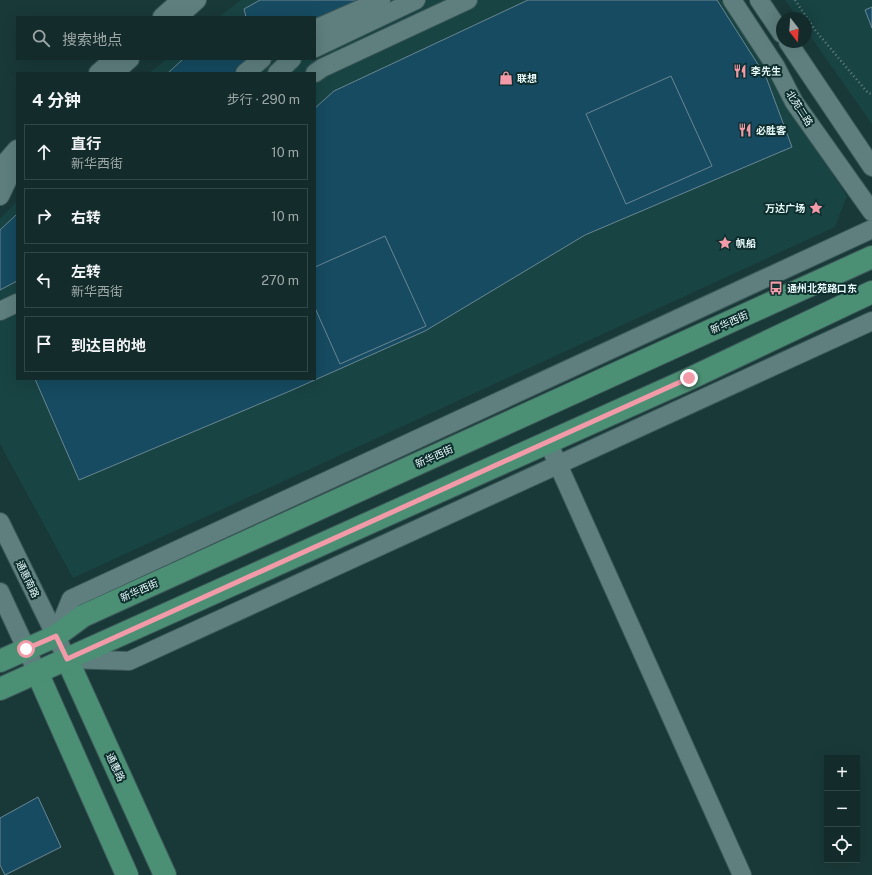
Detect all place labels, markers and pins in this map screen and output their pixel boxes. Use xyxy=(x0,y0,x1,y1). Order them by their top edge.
restaurant icon: 李先生 xyxy=(732,63,748,79)
place label: 李先生 xyxy=(751,65,781,77)
shop icon: 联想 xyxy=(498,70,514,86)
place label: 联想 xyxy=(517,72,537,84)
restaurant icon: 必胜客 xyxy=(737,122,753,138)
place label: 必胜客 xyxy=(756,124,787,136)
place icon: 万达广场 xyxy=(808,200,824,216)
place label: 万达广场 xyxy=(765,202,805,214)
place icon: 帆船 xyxy=(717,235,733,251)
place label: 帆船 xyxy=(736,237,756,249)
bus stop icon: 通州北苑路口东 xyxy=(768,280,784,296)
place label: 通州北苑路口东 xyxy=(787,282,857,294)

